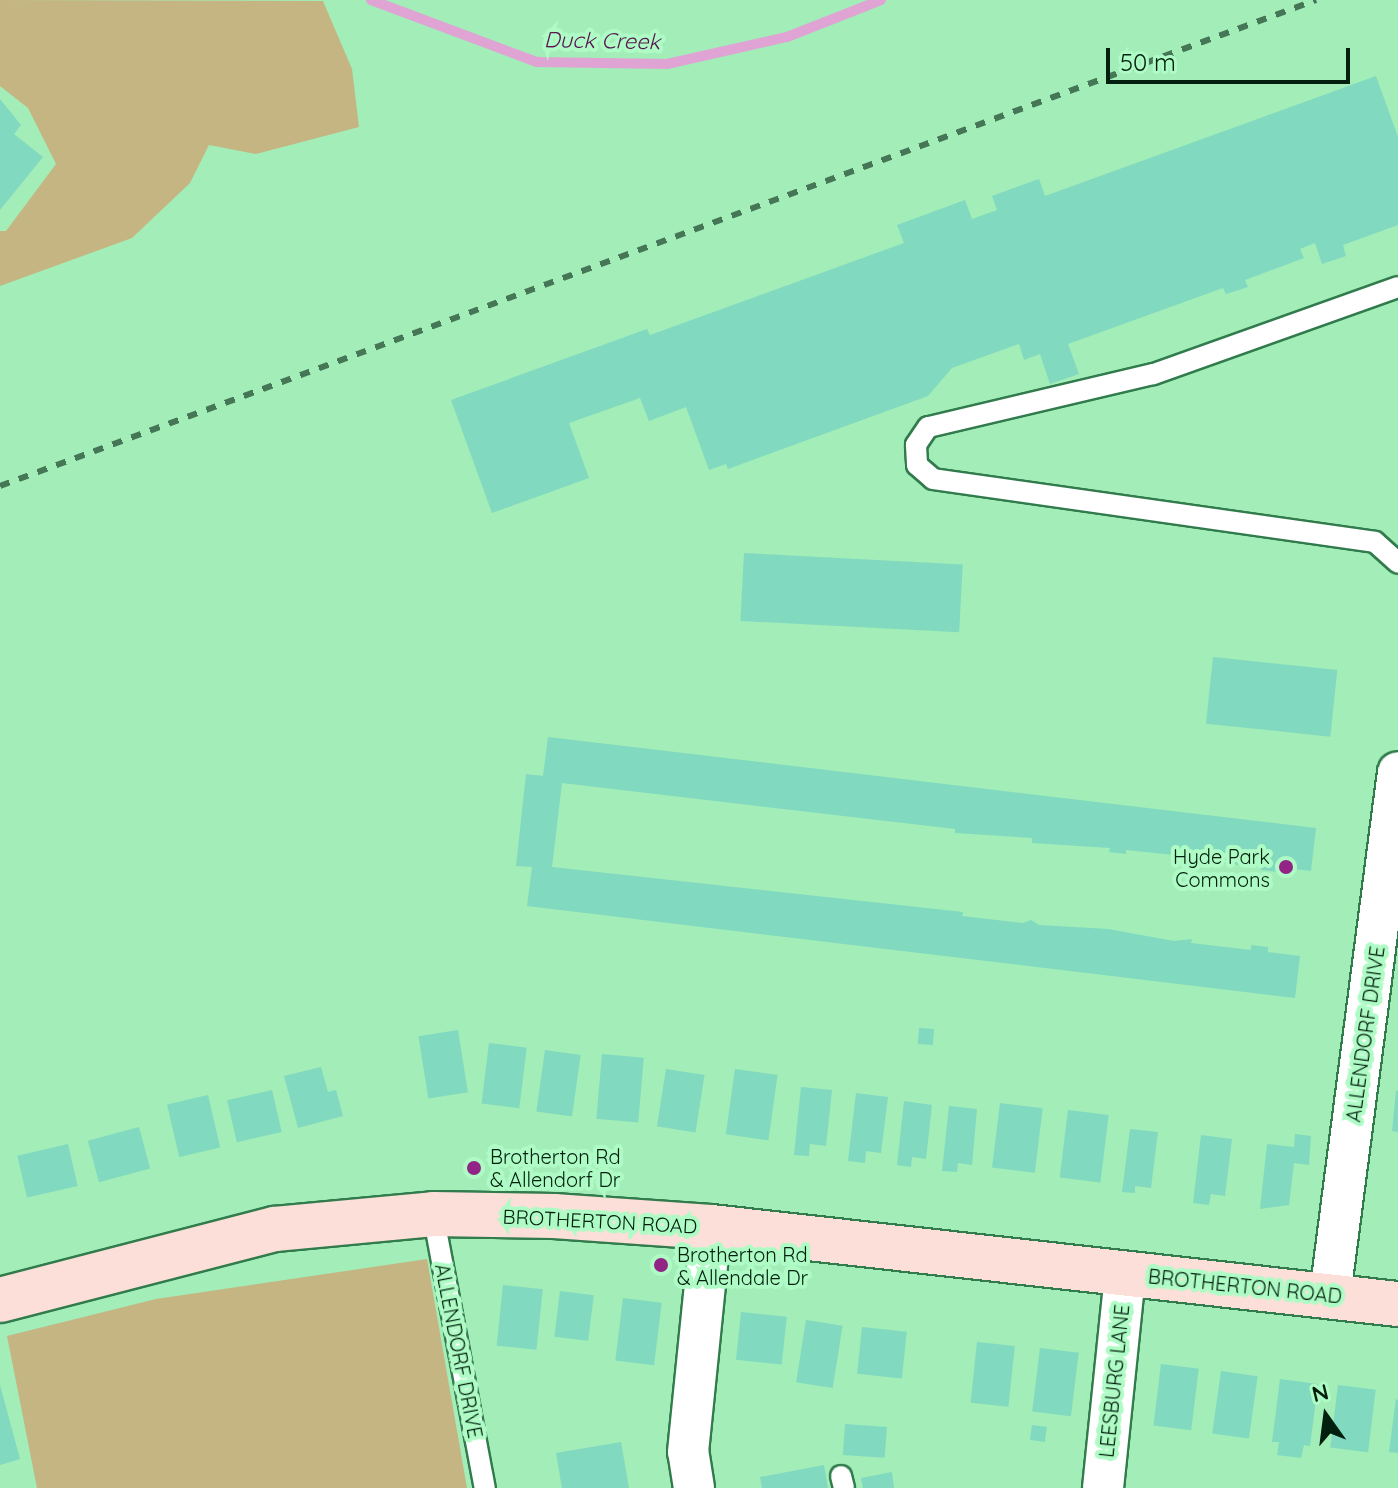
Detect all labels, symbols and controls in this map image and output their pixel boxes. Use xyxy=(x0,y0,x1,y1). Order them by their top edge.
water label: Duck Creek xyxy=(544,27,660,55)
scale bar xyxy=(1110,32,1354,82)
text: 50 m xyxy=(1120,47,1176,77)
place label: Hyde Park Commons xyxy=(1173,844,1270,891)
marker: Hyde Park Commons xyxy=(1277,858,1295,876)
street label: ALLENDORF DRIVE xyxy=(1341,944,1389,1124)
place label: Brotherton Rd & Allendorf Dr xyxy=(490,1144,621,1191)
marker: Brotherton Rd & Allendorf Dr xyxy=(465,1159,483,1177)
street label: BROTHERTON ROAD xyxy=(502,1204,698,1238)
place label: Brotherton Rd & Allendale Dr xyxy=(677,1242,808,1289)
marker: Brotherton Rd & Allendale Dr xyxy=(652,1256,670,1274)
street label: ALLENDORF DRIVE xyxy=(430,1262,488,1440)
street label: BROTHERTON ROAD xyxy=(1147,1264,1343,1308)
street label: LEESBURG LANE xyxy=(1094,1303,1134,1459)
north arrow xyxy=(1286,1376,1366,1456)
text: N xyxy=(1309,1377,1331,1408)

